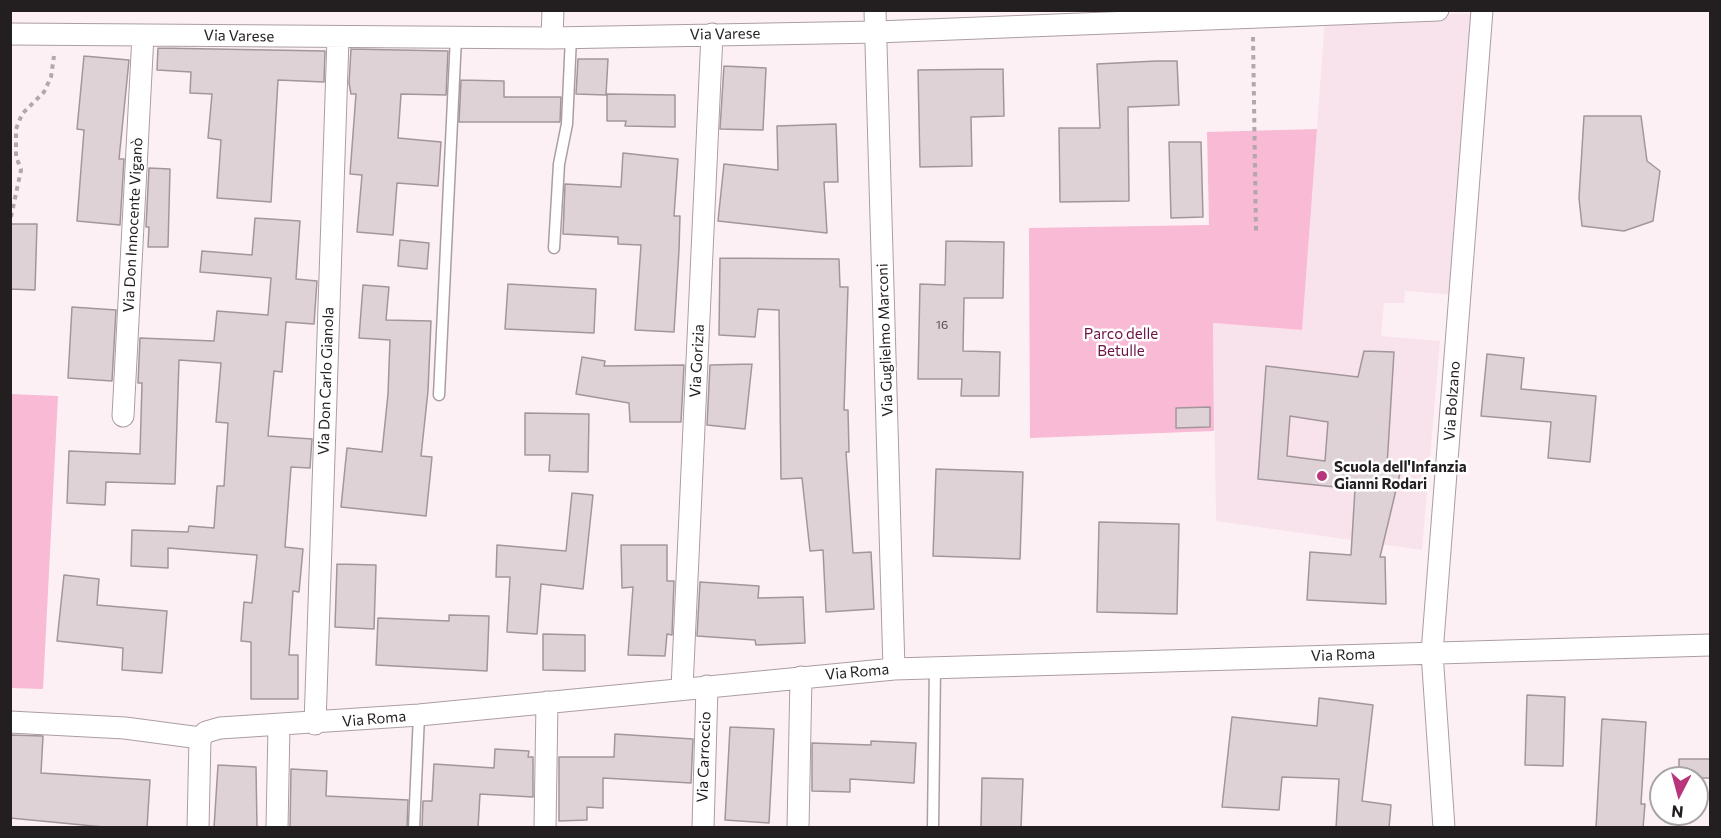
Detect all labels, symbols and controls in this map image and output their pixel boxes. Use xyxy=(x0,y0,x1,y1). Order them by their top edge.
street label: Via Varese xyxy=(690,24,760,44)
street label: Via Varese xyxy=(204,26,274,46)
street label: Via Don Innocente Viganò xyxy=(119,137,147,313)
street label: Via Guglielmo Marconi xyxy=(873,263,897,417)
street label: Via Don Carlo Gianola xyxy=(314,307,338,455)
house number: 16 xyxy=(936,318,948,332)
street label: Via Gorizia xyxy=(686,324,708,398)
park label: Parco delle Betulle xyxy=(1084,325,1158,360)
street label: Via Bolzano xyxy=(1440,360,1464,442)
place label: Scuola dell'Infanzia Gianni Rodari xyxy=(1334,458,1467,493)
marker: Scuola dell'Infanzia Gianni Rodari xyxy=(1315,469,1329,483)
street label: Via Roma xyxy=(1311,645,1375,665)
street label: Via Roma xyxy=(824,660,890,684)
street label: Via Roma xyxy=(341,707,407,731)
street label: Via Carroccio xyxy=(693,711,715,803)
north arrow xyxy=(1649,766,1709,826)
text: N xyxy=(1670,802,1684,822)

